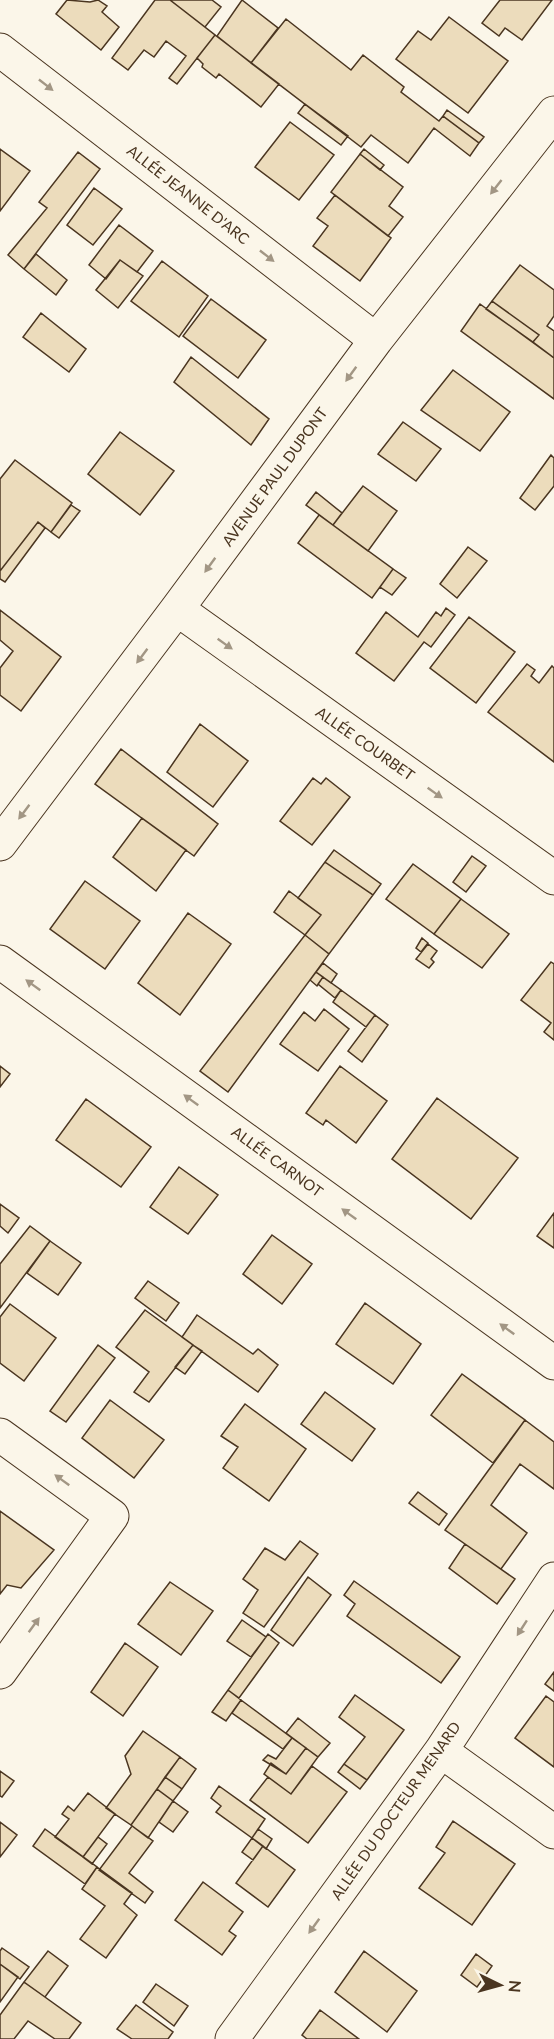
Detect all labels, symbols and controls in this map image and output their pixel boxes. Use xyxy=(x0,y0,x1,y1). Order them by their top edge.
one-way arrow xyxy=(39,79,54,91)
street label: ALLÉE JEANNE D'ARC xyxy=(124,141,253,247)
one-way arrow xyxy=(491,180,503,195)
one-way arrow xyxy=(260,249,275,261)
one-way arrow xyxy=(345,366,357,382)
street label: AVENUE PAUL DUPONT xyxy=(218,403,331,549)
one-way arrow xyxy=(204,556,216,572)
one-way arrow xyxy=(216,638,232,650)
one-way arrow xyxy=(136,649,148,664)
street label: ALLÉE COURBET xyxy=(313,702,418,784)
one-way arrow xyxy=(426,787,442,799)
one-way arrow xyxy=(19,804,31,819)
one-way arrow xyxy=(25,980,40,992)
one-way arrow xyxy=(183,1094,199,1106)
street label: ALLÉE CARNOT xyxy=(229,1122,327,1200)
one-way arrow xyxy=(341,1208,357,1220)
one-way arrow xyxy=(499,1323,514,1335)
one-way arrow xyxy=(55,1474,71,1486)
one-way arrow xyxy=(28,1617,40,1633)
one-way arrow xyxy=(517,1620,528,1636)
street label: ALLÉE DU DOCTEUR MENARD xyxy=(327,1718,464,1903)
one-way arrow xyxy=(308,1917,320,1933)
north arrow xyxy=(470,1955,530,2015)
text: N xyxy=(505,1979,525,1993)

